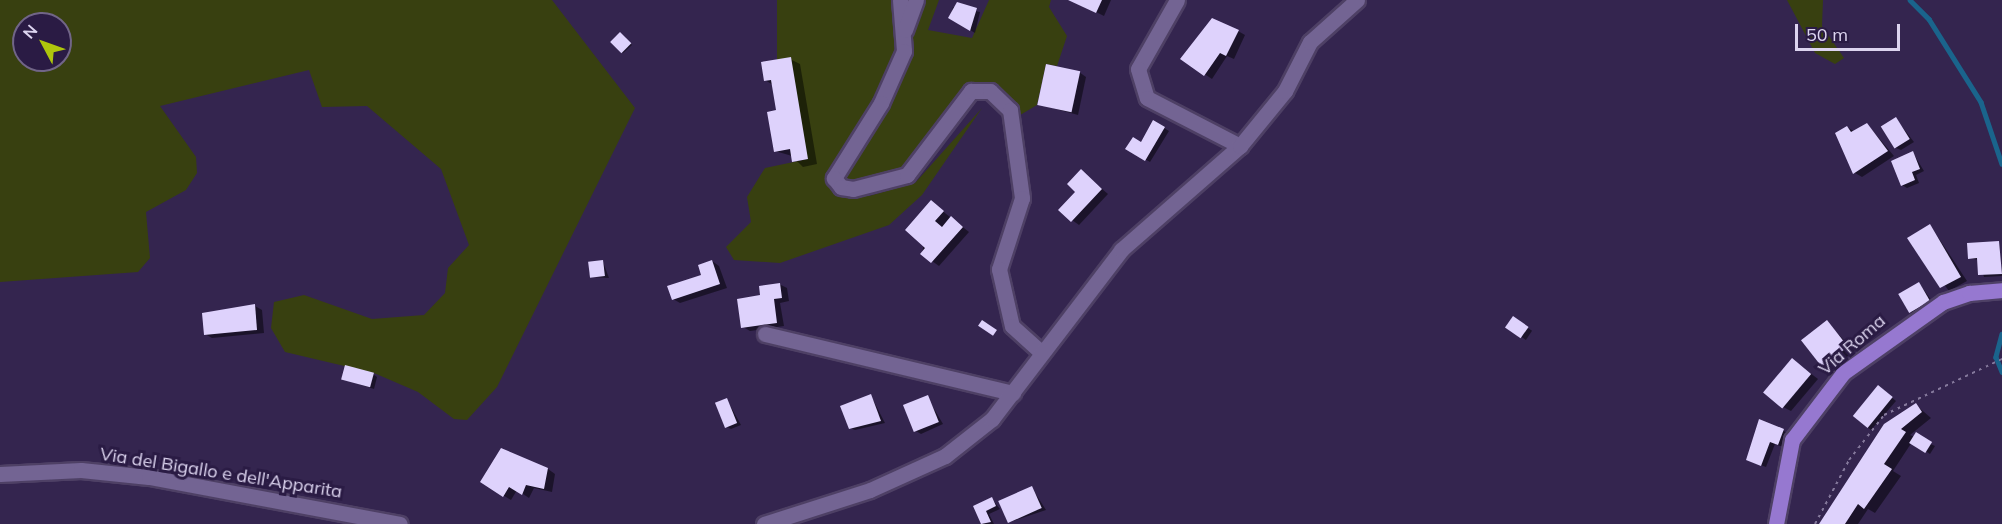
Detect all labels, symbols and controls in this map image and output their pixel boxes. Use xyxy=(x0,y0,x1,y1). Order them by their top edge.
north arrow xyxy=(12,12,72,72)
scale bar xyxy=(1798,12,1903,50)
text: N xyxy=(18,20,41,43)
text: 50 m xyxy=(1806,23,1848,46)
street label: Via Roma xyxy=(1814,310,1890,380)
street label: Via del Bigallo e dell'Apparita xyxy=(98,443,344,503)

